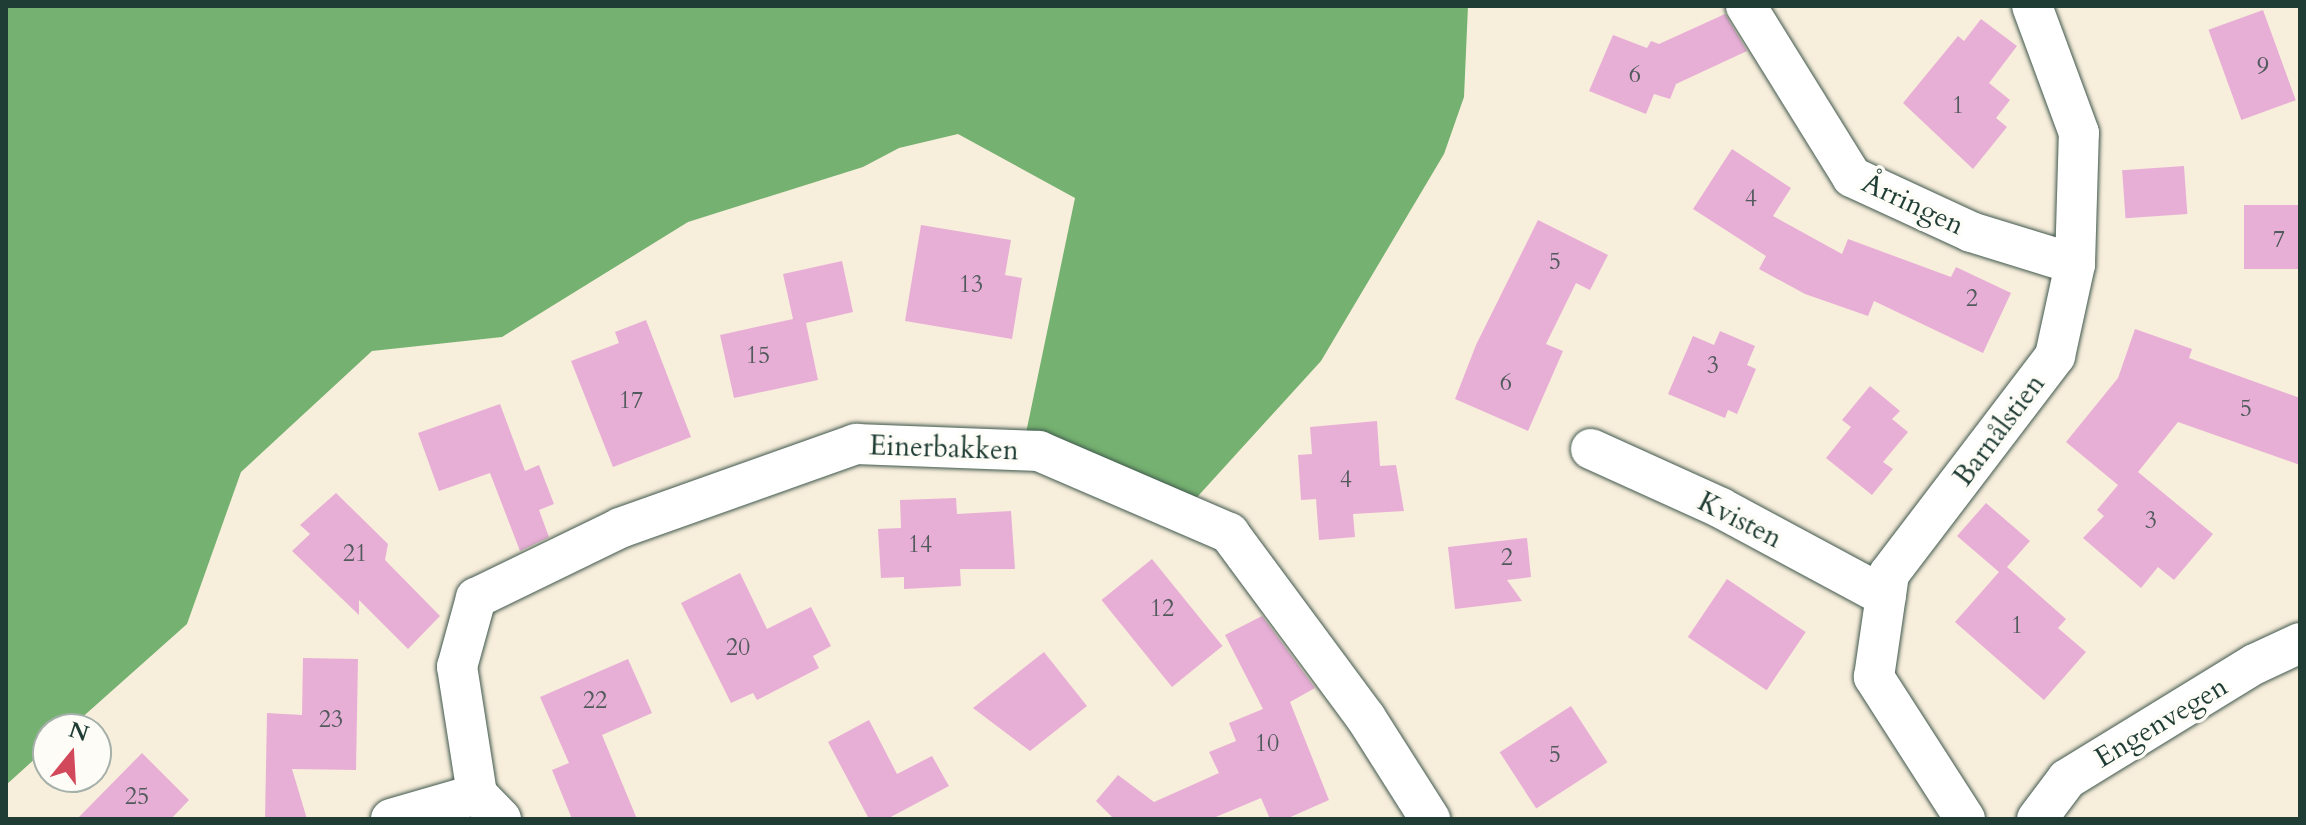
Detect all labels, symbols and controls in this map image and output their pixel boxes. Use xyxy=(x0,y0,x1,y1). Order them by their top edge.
house number: 9 xyxy=(2257,53,2269,81)
house number: 6 xyxy=(1629,61,1641,89)
house number: 1 xyxy=(1952,92,1964,120)
street label: Årringen xyxy=(1857,166,1969,242)
house number: 4 xyxy=(1745,185,1757,213)
house number: 7 xyxy=(2273,226,2285,254)
house number: 5 xyxy=(1549,248,1561,276)
house number: 13 xyxy=(959,271,983,299)
house number: 2 xyxy=(1966,285,1978,313)
house number: 15 xyxy=(746,342,770,370)
house number: 3 xyxy=(1707,352,1719,380)
street label: Barnålstien xyxy=(1946,368,2052,492)
house number: 6 xyxy=(1500,369,1512,397)
house number: 17 xyxy=(619,387,643,415)
house number: 5 xyxy=(2240,395,2252,423)
street label: Einerbakken xyxy=(869,429,1019,467)
house number: 4 xyxy=(1340,466,1352,494)
street label: Kvisten xyxy=(1692,485,1788,555)
house number: 3 xyxy=(2145,507,2157,535)
house number: 14 xyxy=(908,531,932,559)
house number: 21 xyxy=(343,540,367,568)
house number: 2 xyxy=(1501,544,1513,572)
house number: 12 xyxy=(1150,595,1174,623)
house number: 1 xyxy=(2011,612,2023,640)
house number: 20 xyxy=(726,634,750,662)
street label: Engenvegen xyxy=(2089,669,2233,775)
house number: 22 xyxy=(583,687,607,715)
house number: 23 xyxy=(319,706,343,734)
north arrow xyxy=(32,713,112,793)
text: N xyxy=(65,715,93,749)
house number: 10 xyxy=(1255,730,1279,758)
house number: 5 xyxy=(1549,741,1561,769)
house number: 25 xyxy=(125,783,149,811)

